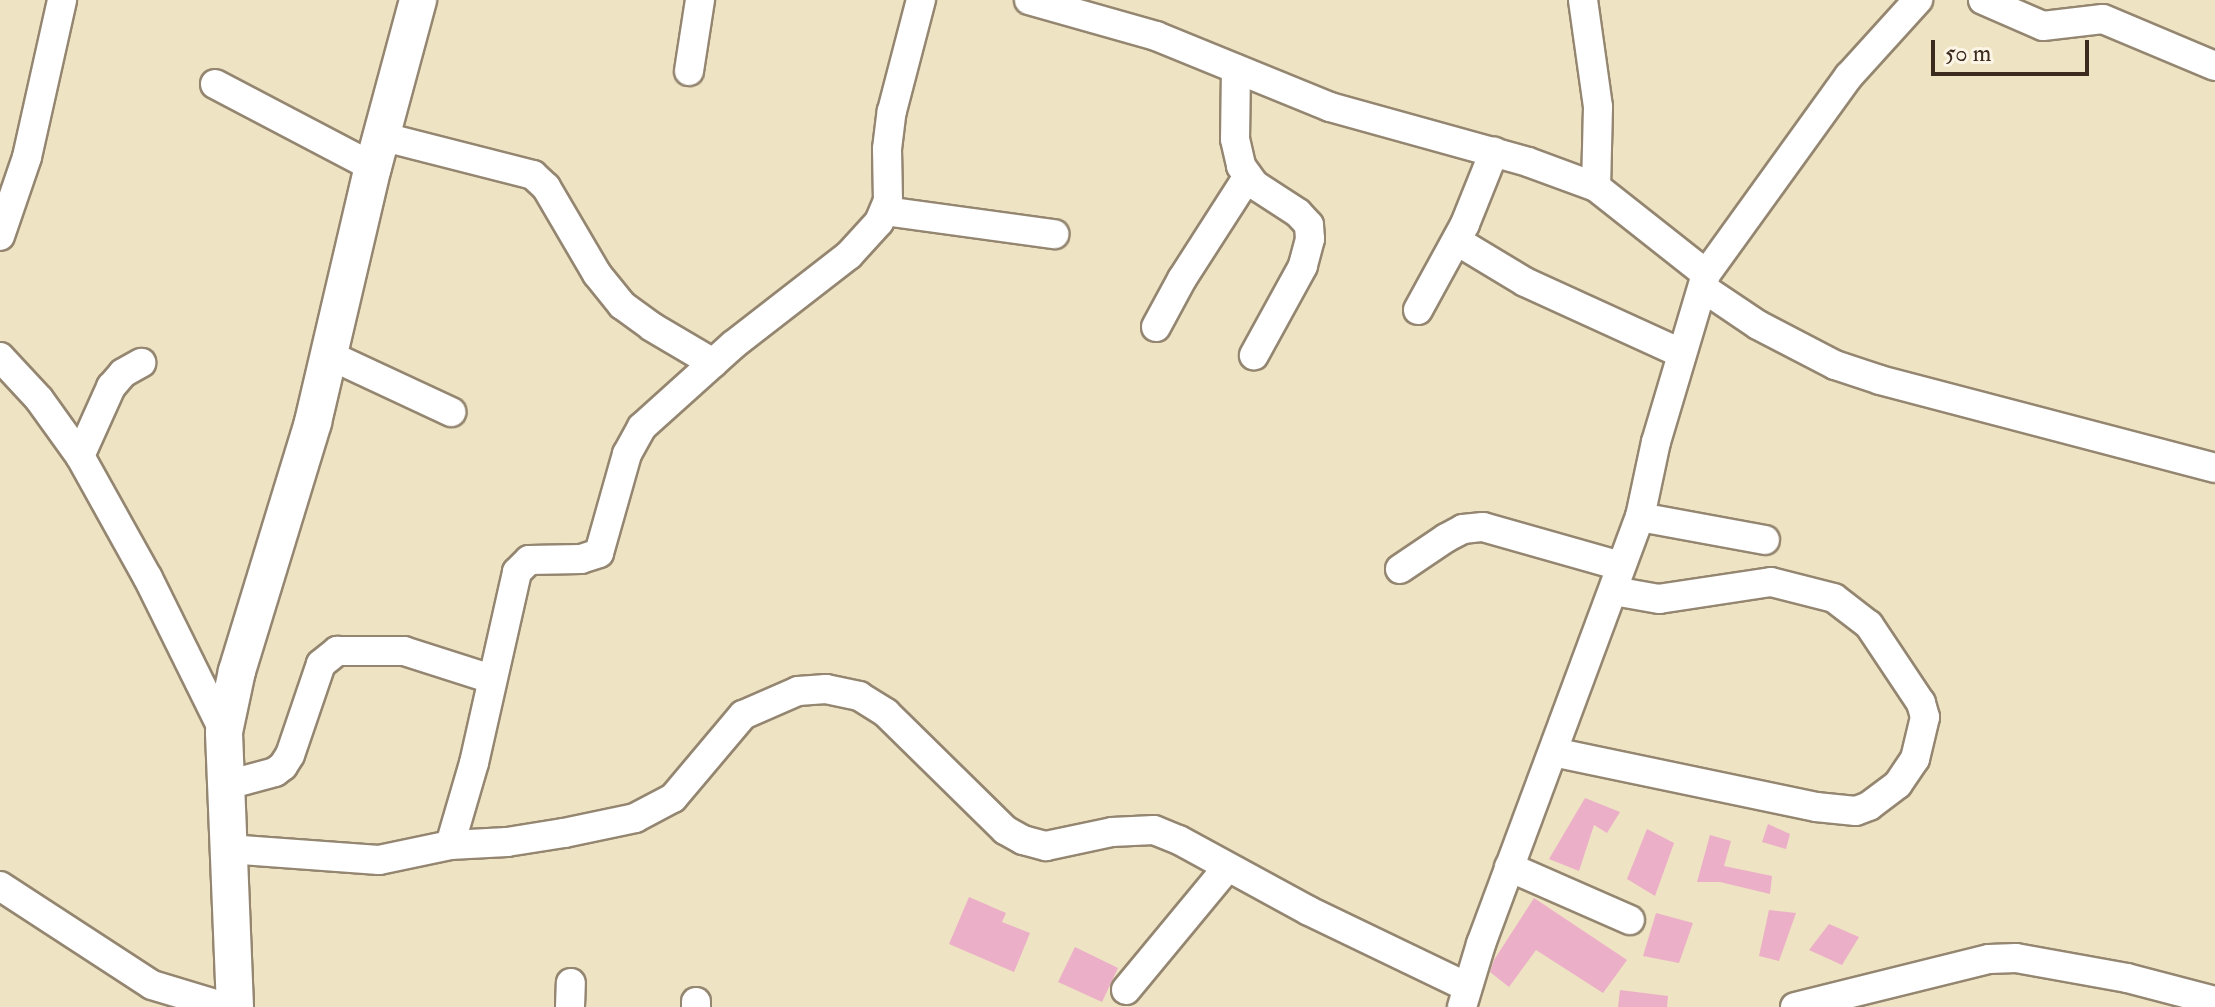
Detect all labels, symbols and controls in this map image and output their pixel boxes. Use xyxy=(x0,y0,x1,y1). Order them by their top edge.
scale bar xyxy=(1935,24,2093,74)
text: 50 m xyxy=(1945,38,1991,69)

